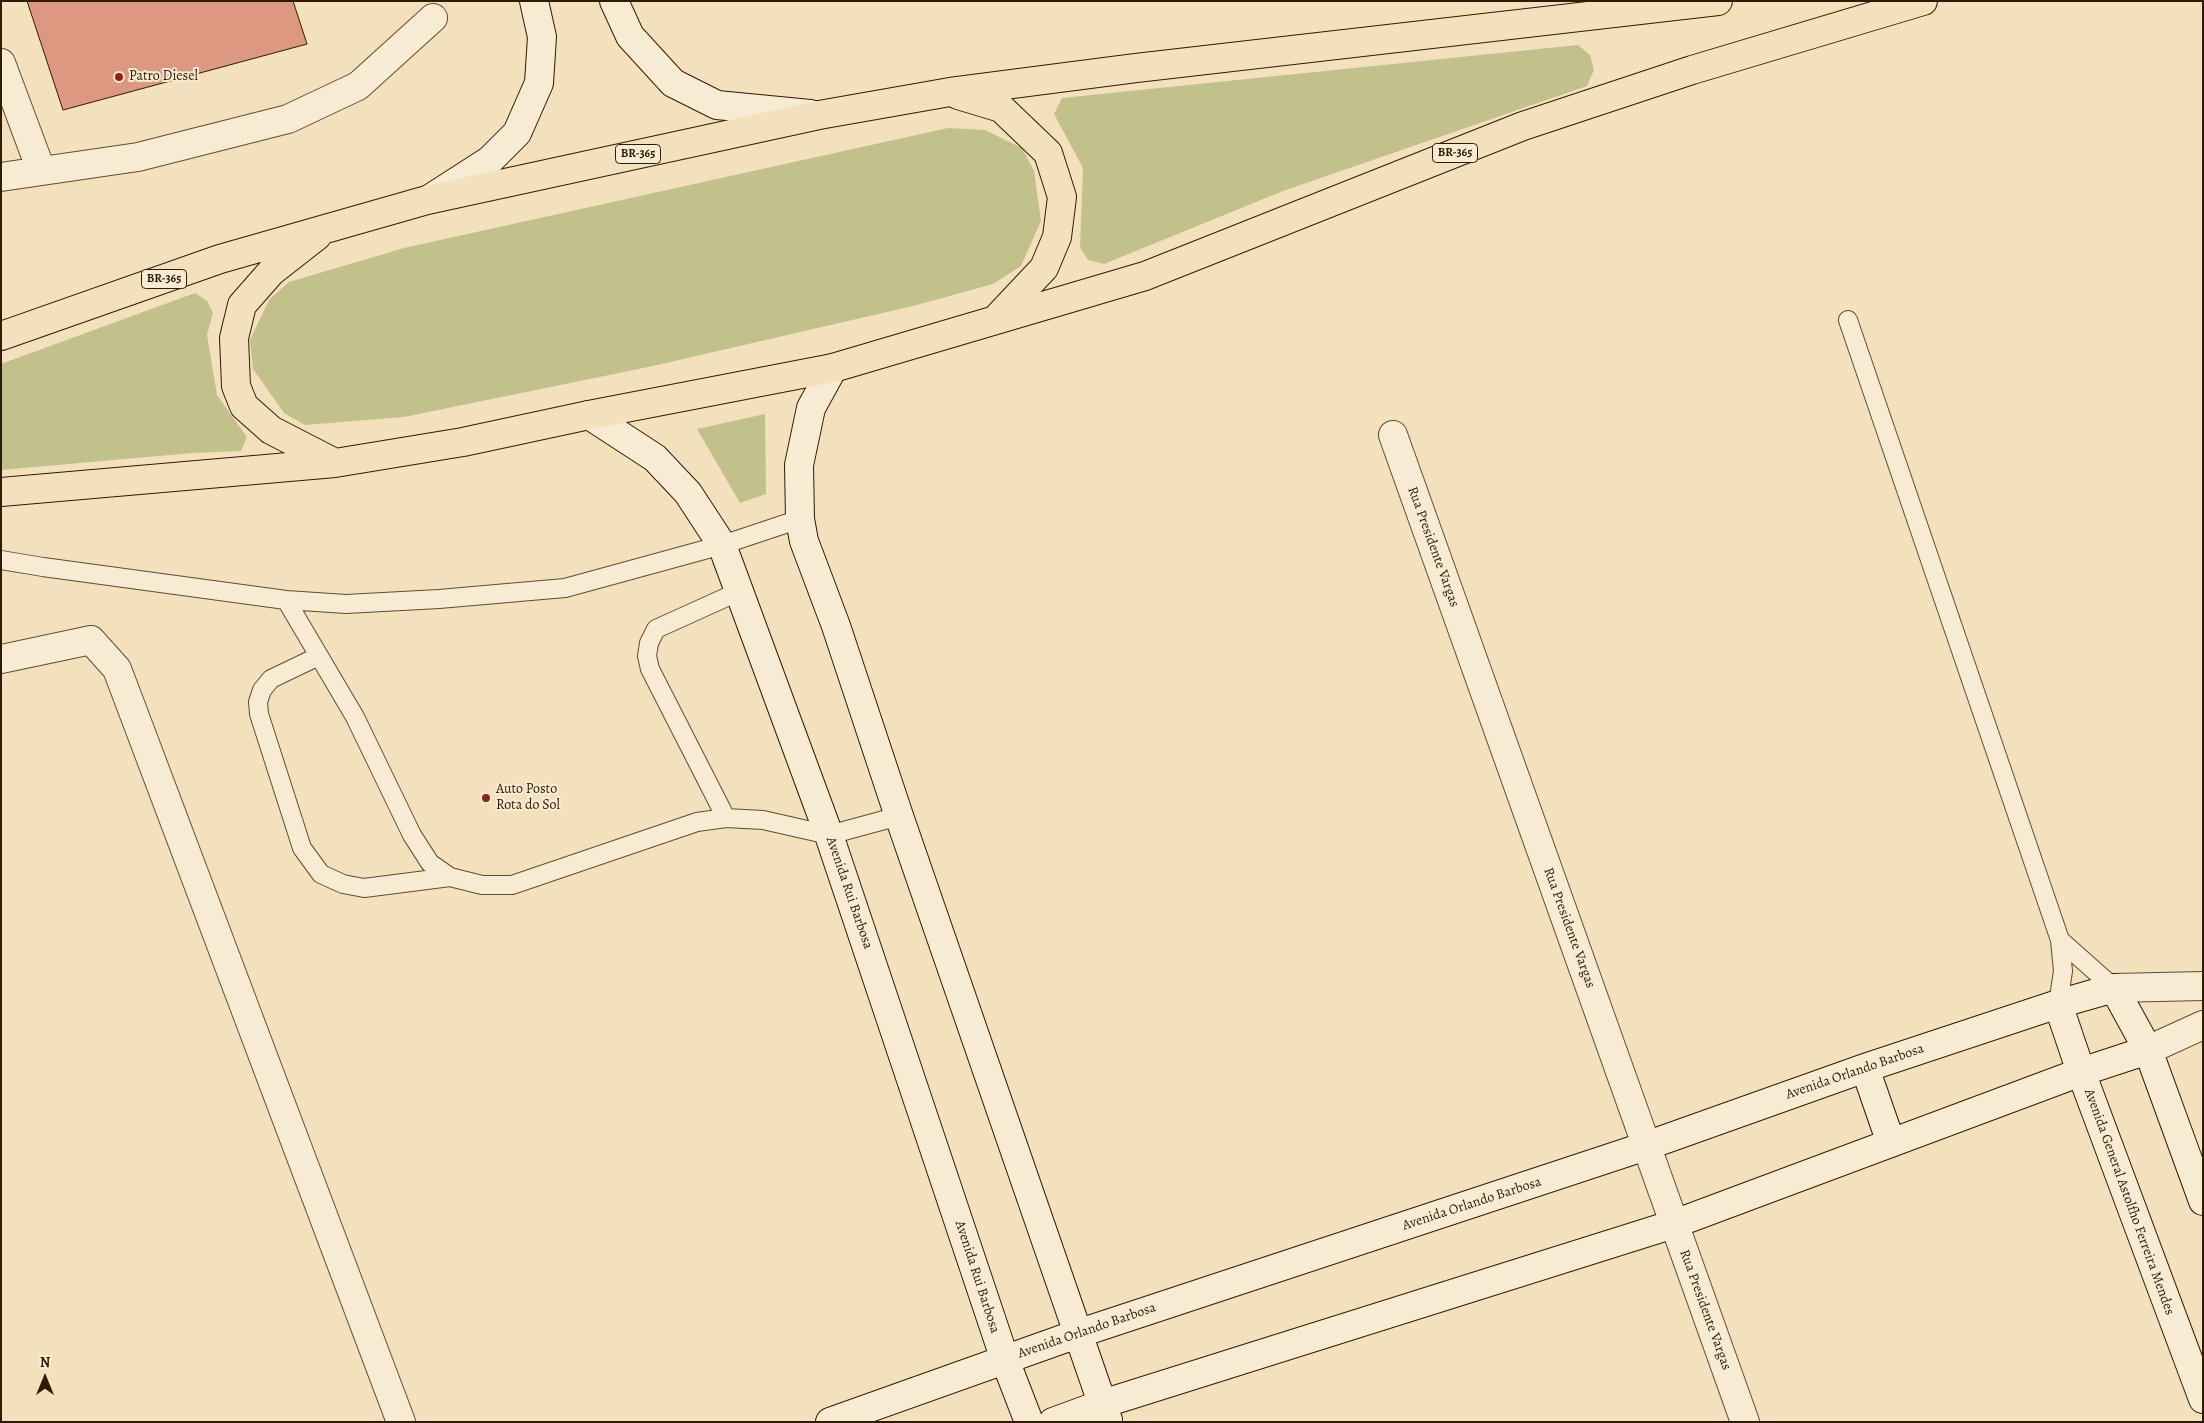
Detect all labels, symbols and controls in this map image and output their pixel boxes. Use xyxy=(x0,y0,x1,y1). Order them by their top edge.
place label: Patro Diesel xyxy=(129,69,198,85)
marker: Patro Diesel xyxy=(113,71,125,83)
road number: BR-365 xyxy=(616,144,660,164)
road number: BR-365 xyxy=(1432,144,1478,162)
road number: BR-365 xyxy=(142,270,186,288)
street label: Rua Presidente Vargas xyxy=(1403,484,1463,610)
place label: Auto Posto Rota do Sol xyxy=(496,782,560,814)
marker: Auto Posto Rota do Sol xyxy=(480,792,492,804)
street label: Avenida Rui Barbosa xyxy=(822,835,876,951)
street label: Rua Presidente Vargas xyxy=(1539,865,1599,991)
street label: Avenida Orlando Barbosa xyxy=(1784,1040,1926,1104)
street label: Avenida General Astolfho Ferreira Mendes xyxy=(2080,1087,2178,1317)
street label: Avenida Orlando Barbosa xyxy=(1400,1174,1544,1234)
street label: Avenida Rui Barbosa xyxy=(951,1219,1003,1335)
street label: Rua Presidente Vargas xyxy=(1675,1247,1735,1373)
street label: Avenida Orlando Barbosa xyxy=(1016,1299,1158,1363)
north arrow xyxy=(20,1353,70,1403)
text: N xyxy=(40,1353,50,1372)

